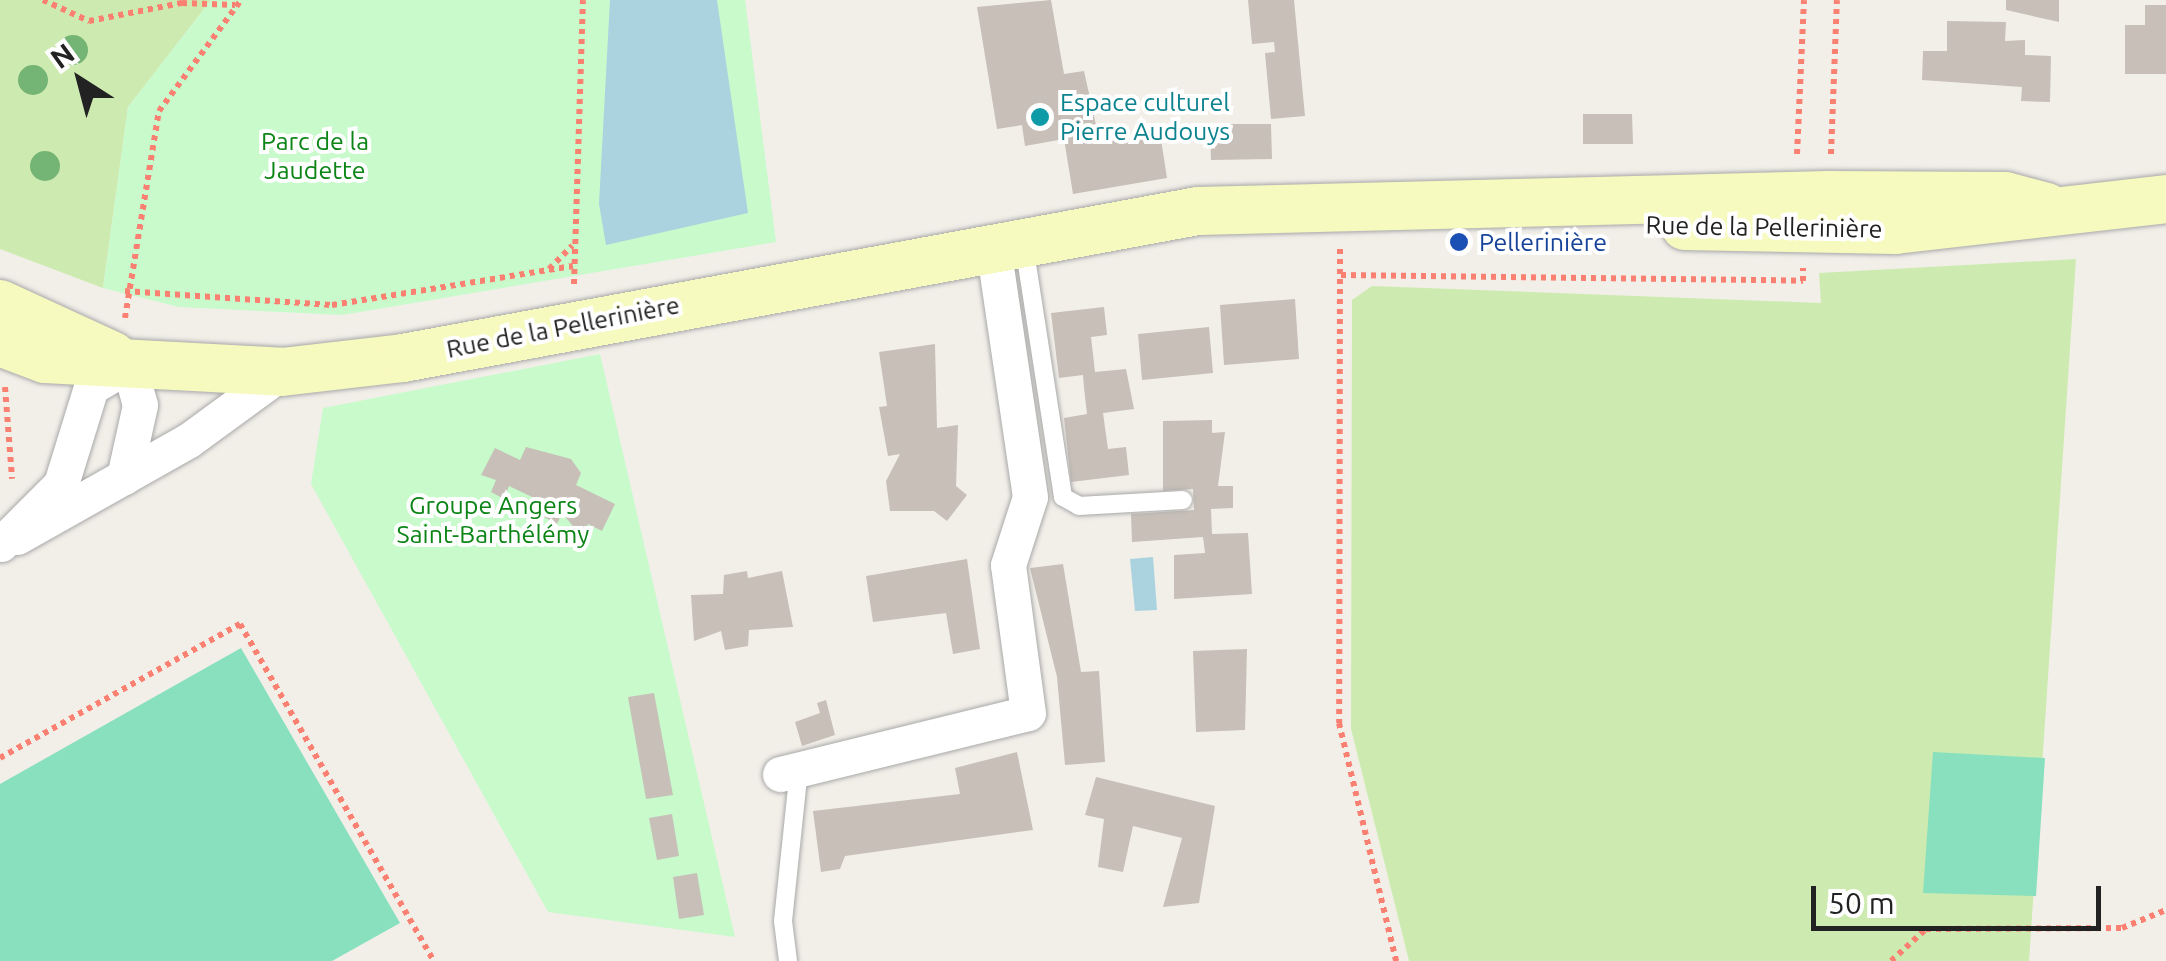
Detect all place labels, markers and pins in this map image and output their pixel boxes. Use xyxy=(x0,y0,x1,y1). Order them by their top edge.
place label: Espace culturel Pierre Audouys xyxy=(1060,88,1230,147)
marker: Espace culturel Pierre Audouys xyxy=(1029,106,1051,128)
place label: Pellerinière xyxy=(1479,227,1607,257)
marker: Pellerinière xyxy=(1448,231,1470,253)

